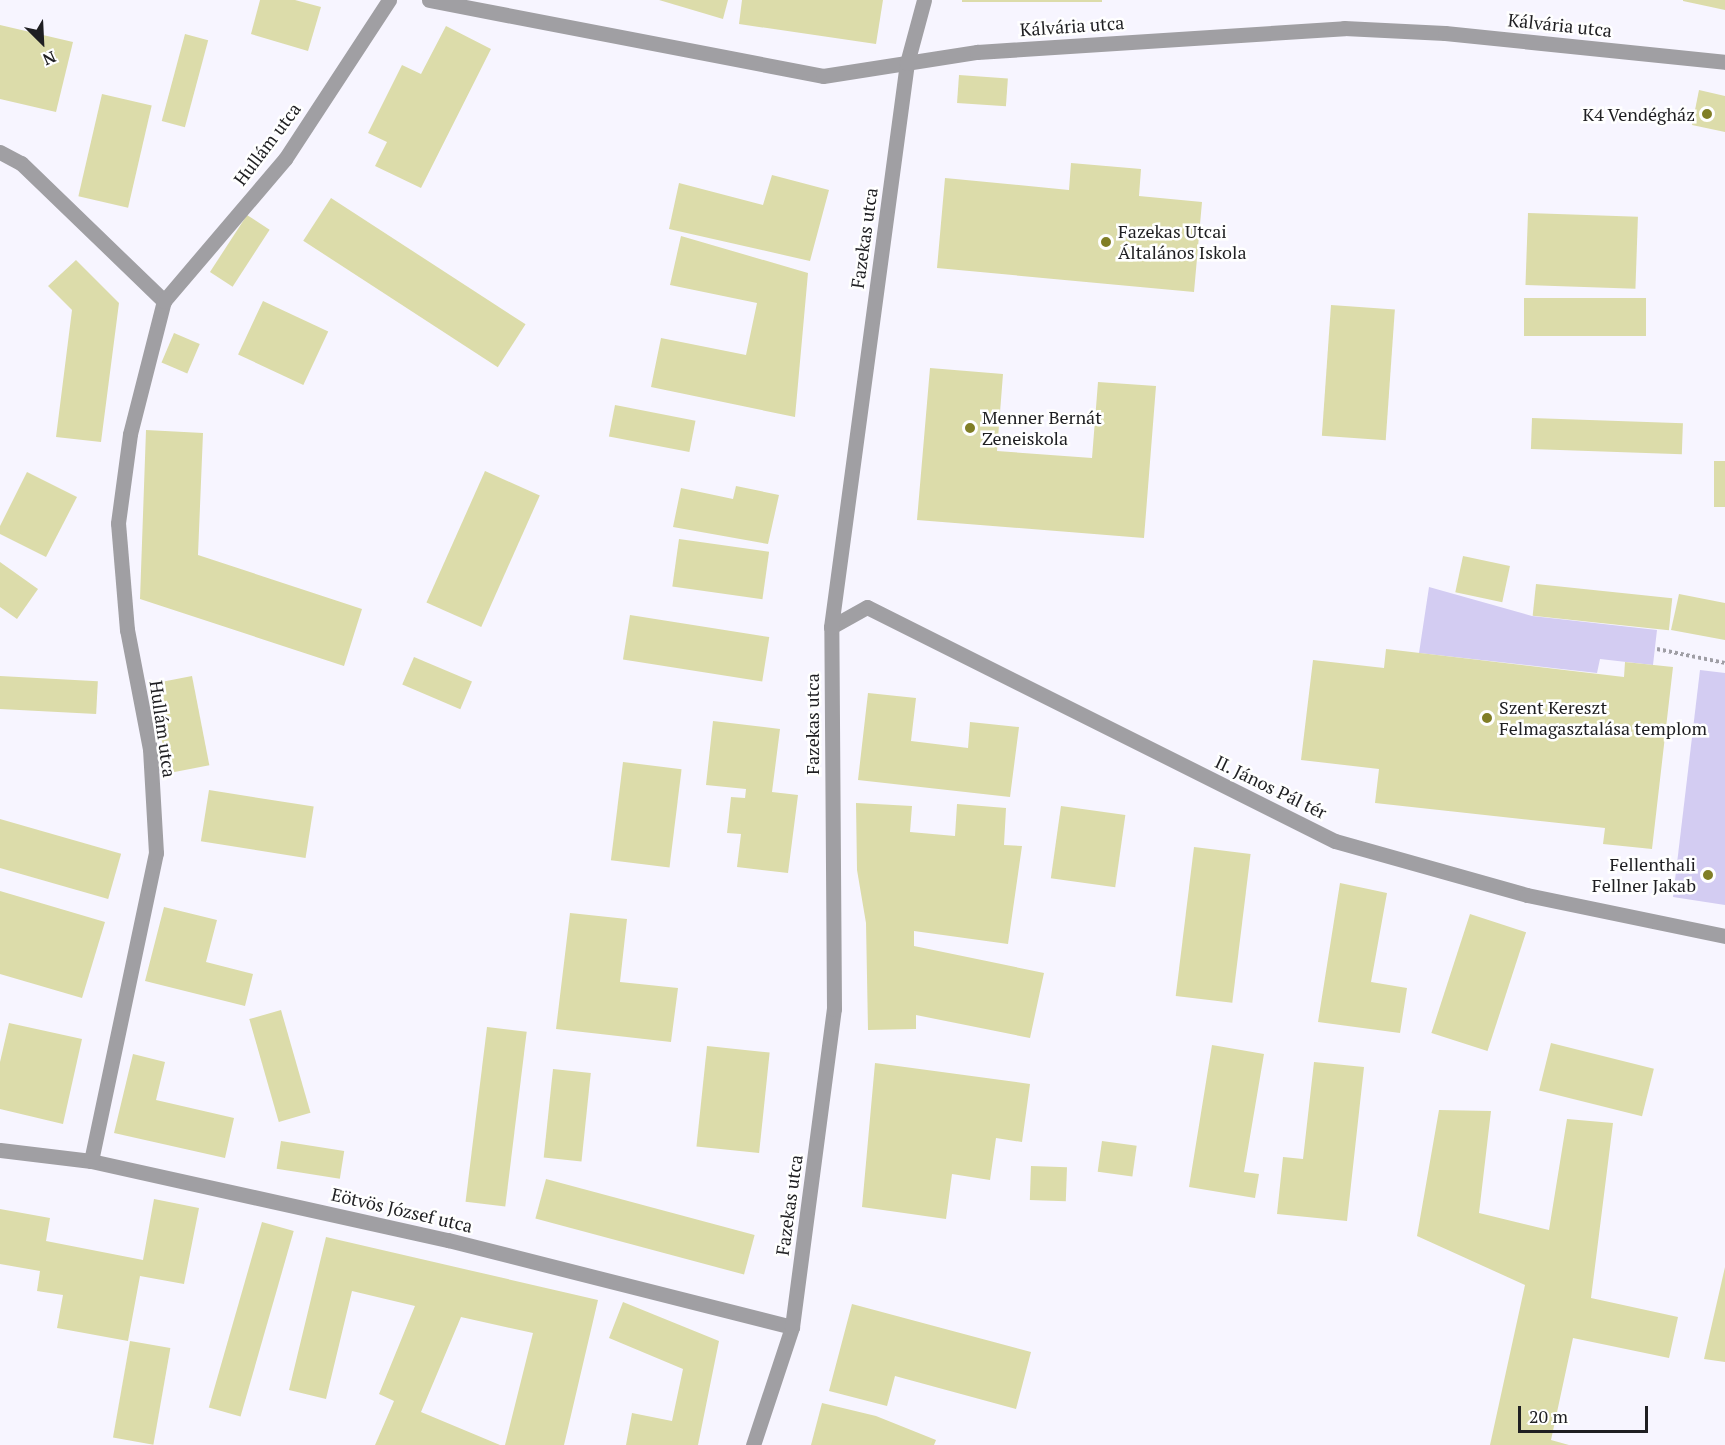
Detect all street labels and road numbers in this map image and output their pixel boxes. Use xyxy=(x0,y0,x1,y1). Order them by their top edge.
street label: Kálvária utca xyxy=(1507,9,1613,41)
street label: Kálvária utca xyxy=(1019,12,1125,40)
street label: Hullám utca xyxy=(229,98,305,190)
street label: Fazekas utca xyxy=(846,186,882,290)
street label: Fazekas utca xyxy=(801,673,823,775)
street label: Hullám utca xyxy=(146,679,180,779)
street label: II. János Pál tér xyxy=(1211,750,1331,824)
street label: Fazekas utca xyxy=(771,1153,807,1257)
street label: Eötvös József utca xyxy=(329,1183,475,1237)

